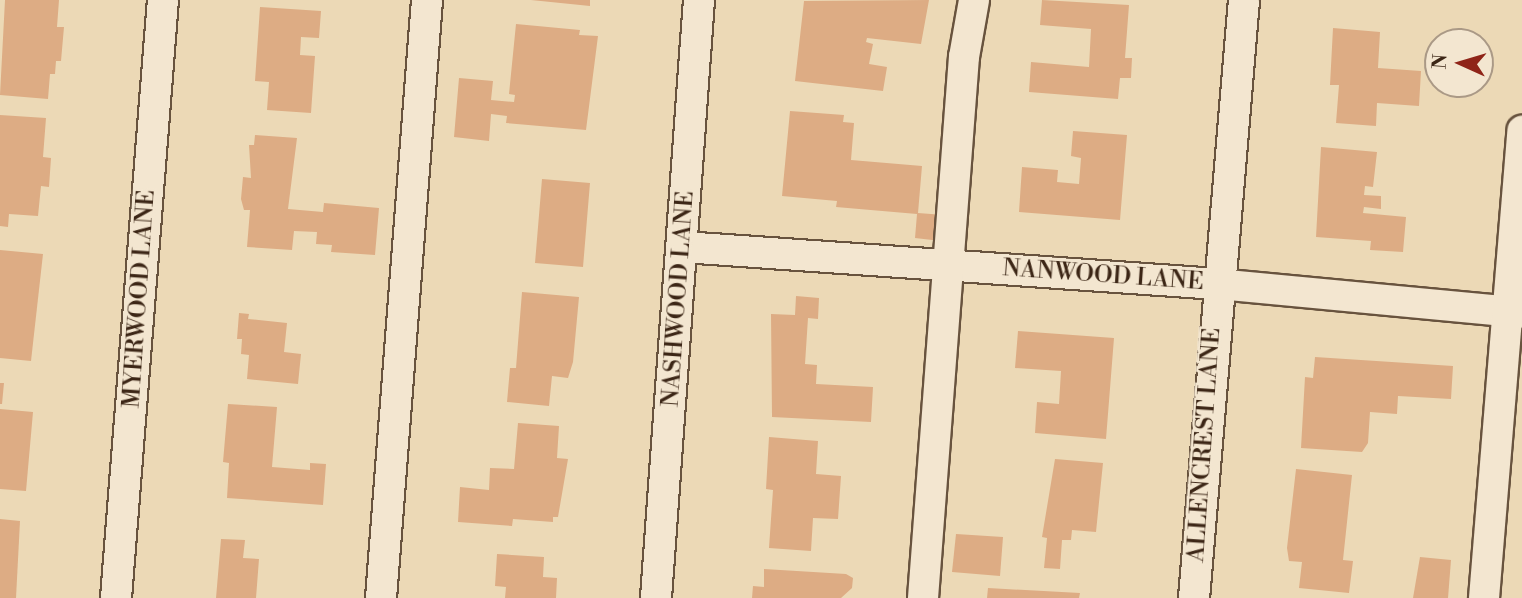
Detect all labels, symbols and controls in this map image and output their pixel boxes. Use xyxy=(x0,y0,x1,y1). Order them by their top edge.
north arrow xyxy=(1424,28,1494,98)
text: N xyxy=(1428,53,1453,70)
street label: MYERWOOD LANE xyxy=(118,189,162,409)
street label: NASHWOOD LANE xyxy=(657,190,701,408)
street label: NANWOOD LANE xyxy=(1002,255,1204,297)
street label: ALLENCREST LANE xyxy=(1182,327,1228,563)

